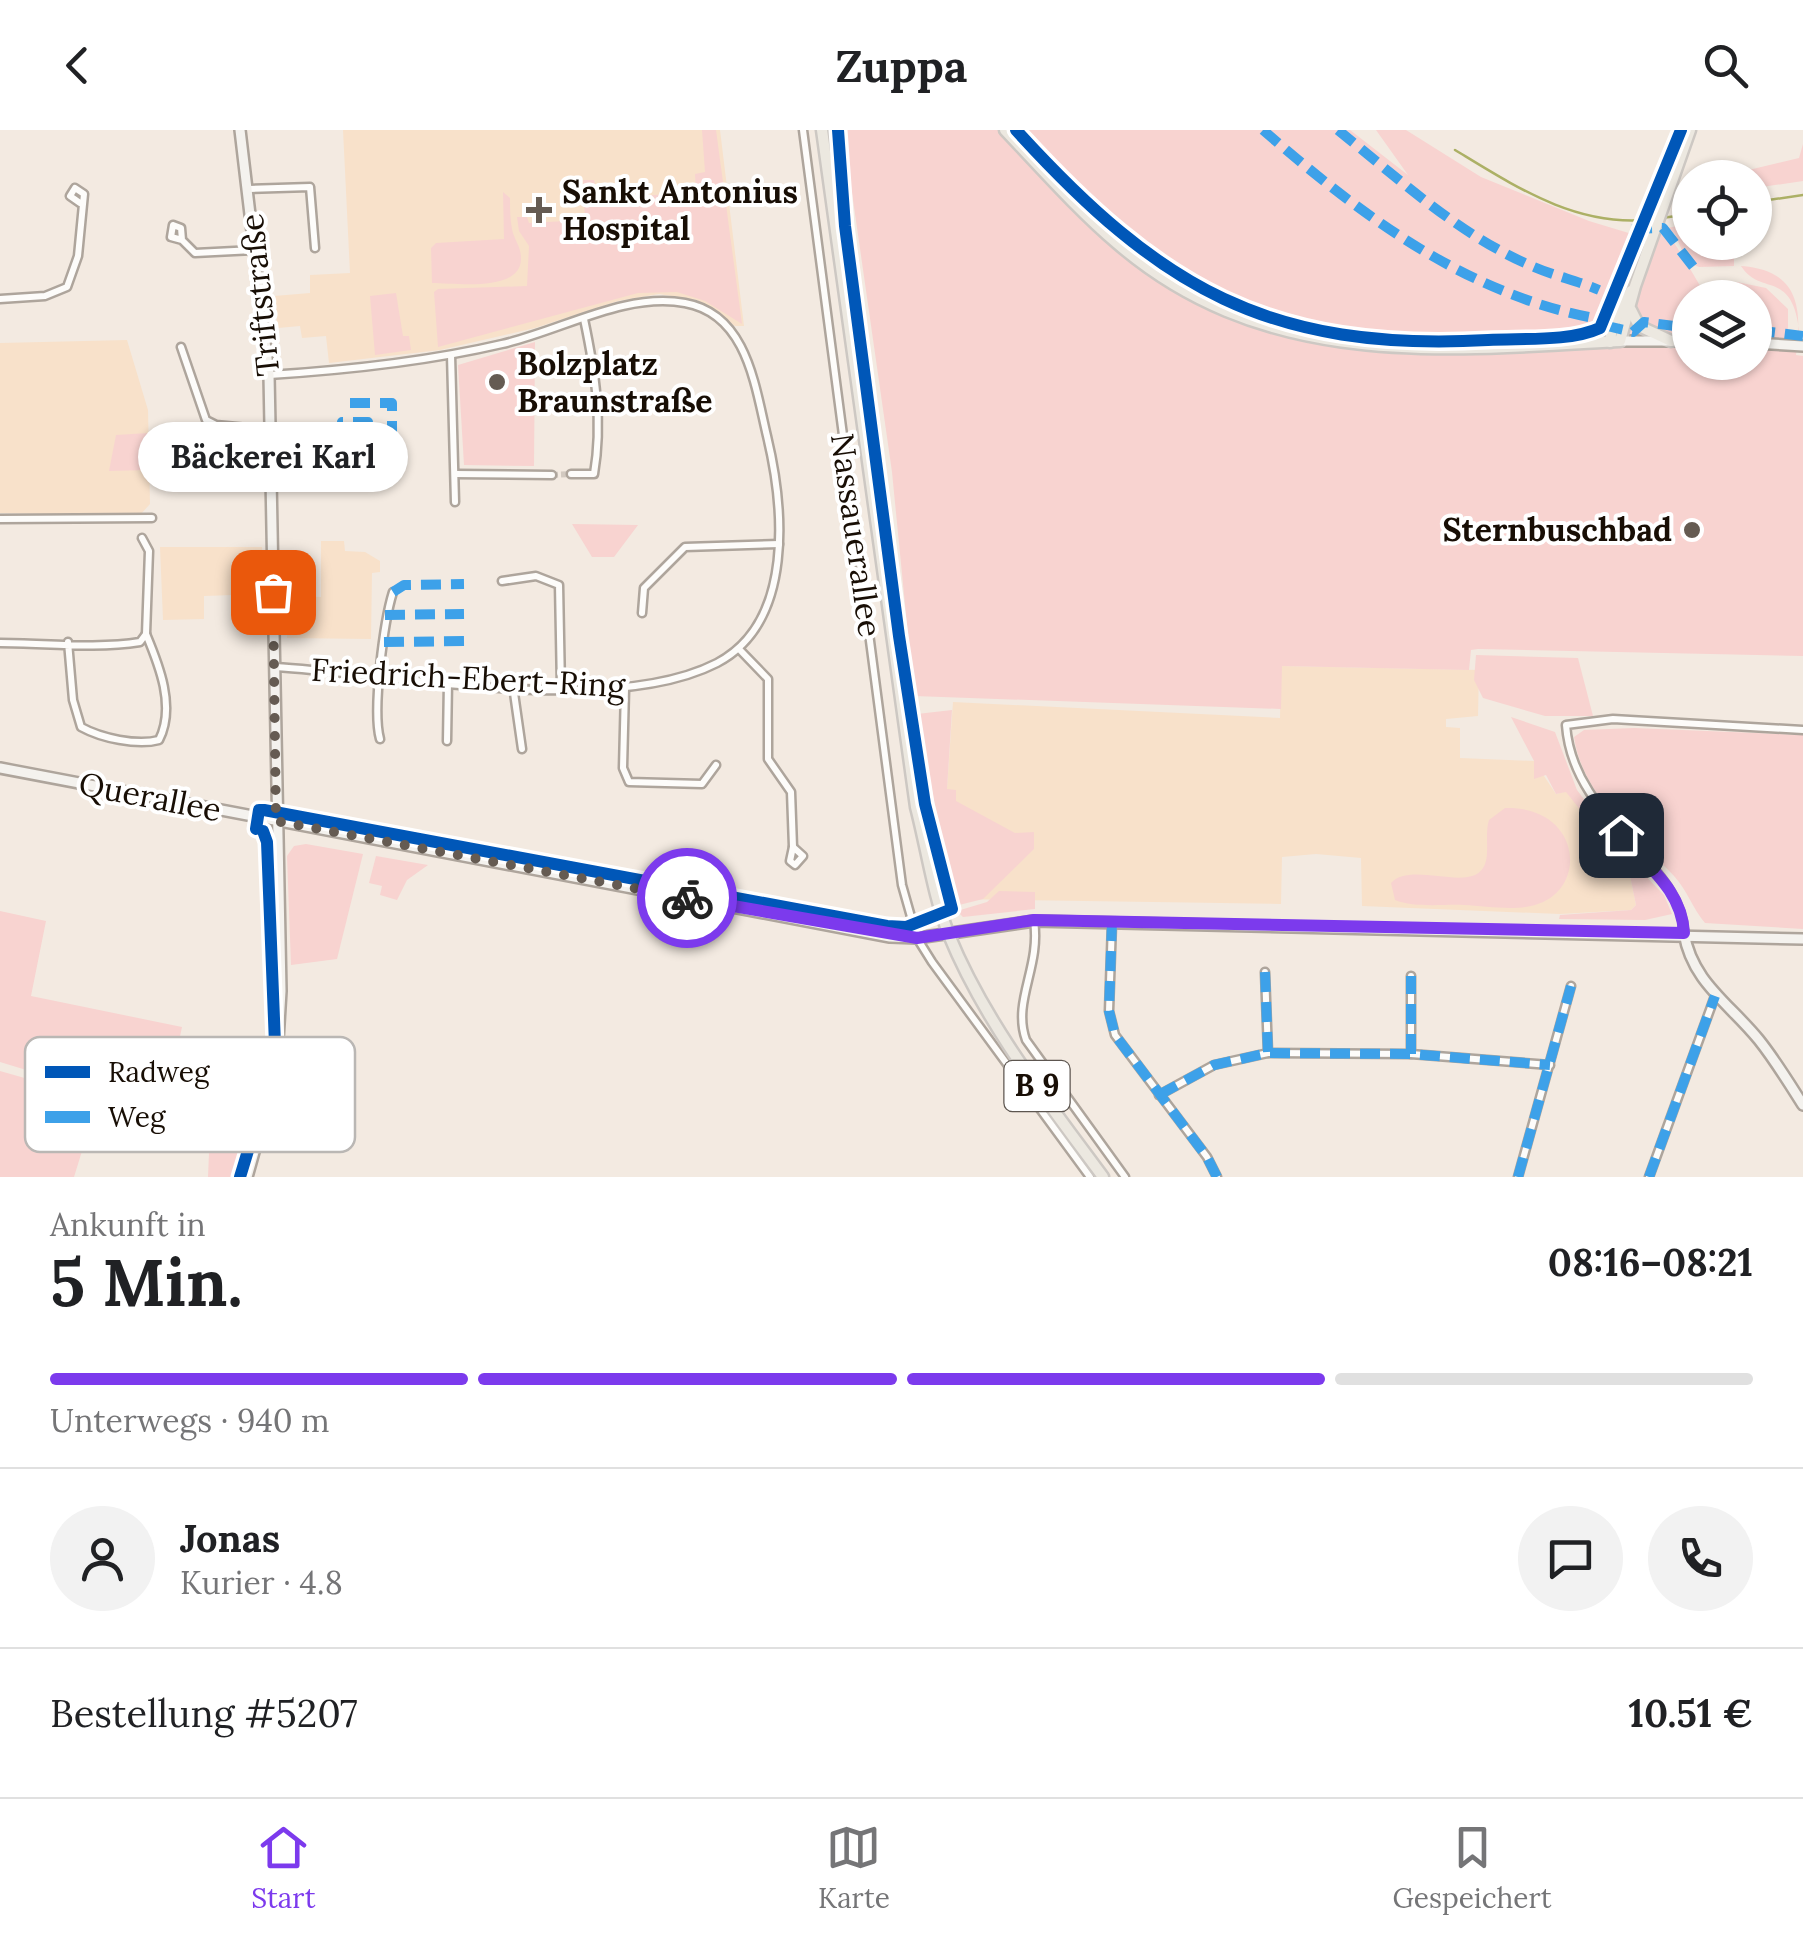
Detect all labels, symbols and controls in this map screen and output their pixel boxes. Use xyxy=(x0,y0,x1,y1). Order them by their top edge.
text: Zuppa xyxy=(836,37,967,94)
icon: back xyxy=(50,38,105,93)
icon: search xyxy=(1698,38,1753,93)
map controls xyxy=(1672,160,1772,380)
button: locate xyxy=(1672,160,1772,260)
place label: Sankt Antonius Hospital xyxy=(562,171,798,249)
marker: Sankt Antonius Hospital xyxy=(526,197,552,223)
street label: Triftstraße xyxy=(231,212,288,378)
button: layers xyxy=(1672,280,1772,380)
place label: Bolzplatz Braunstraße xyxy=(517,343,713,421)
marker: Bolzplatz Braunstraße xyxy=(486,371,508,393)
callout: Bäckerei Karl xyxy=(138,422,408,492)
street label: Nassauerallee xyxy=(822,430,891,639)
text: Bäckerei Karl xyxy=(170,436,376,477)
place label: Sternbuschbad xyxy=(1443,509,1672,550)
marker: Sternbuschbad xyxy=(1681,519,1703,541)
pin xyxy=(231,550,316,635)
icon: bag xyxy=(246,565,301,620)
street label: Friedrich-Ebert-Ring xyxy=(310,649,627,706)
street label: Querallee xyxy=(75,763,225,830)
pin xyxy=(1579,793,1664,878)
icon: home xyxy=(1594,808,1649,863)
courier xyxy=(637,848,737,948)
icon: bike xyxy=(660,871,715,926)
legend xyxy=(25,1037,355,1152)
text: Radweg xyxy=(108,1054,210,1090)
road number: B 9 xyxy=(1004,1061,1070,1111)
text: Weg xyxy=(108,1099,166,1135)
text: Ankunft in xyxy=(50,1204,206,1245)
text: 08:16–08:21 xyxy=(1548,1238,1753,1286)
text: 5 Min. xyxy=(50,1241,243,1324)
text: Unterwegs · 940 m xyxy=(50,1400,330,1441)
button: person xyxy=(50,1506,155,1611)
button: chat xyxy=(1518,1506,1623,1611)
button: phone xyxy=(1648,1506,1753,1611)
text: Jonas xyxy=(180,1514,280,1562)
text: Kurier · 4.8 xyxy=(180,1562,343,1603)
text: Bestellung #5207 xyxy=(50,1689,358,1737)
text: 10.51 € xyxy=(1629,1689,1753,1737)
tab: Start xyxy=(251,1820,315,1916)
tab: Karte xyxy=(818,1820,890,1916)
tab: Gespeichert xyxy=(1392,1820,1552,1916)

